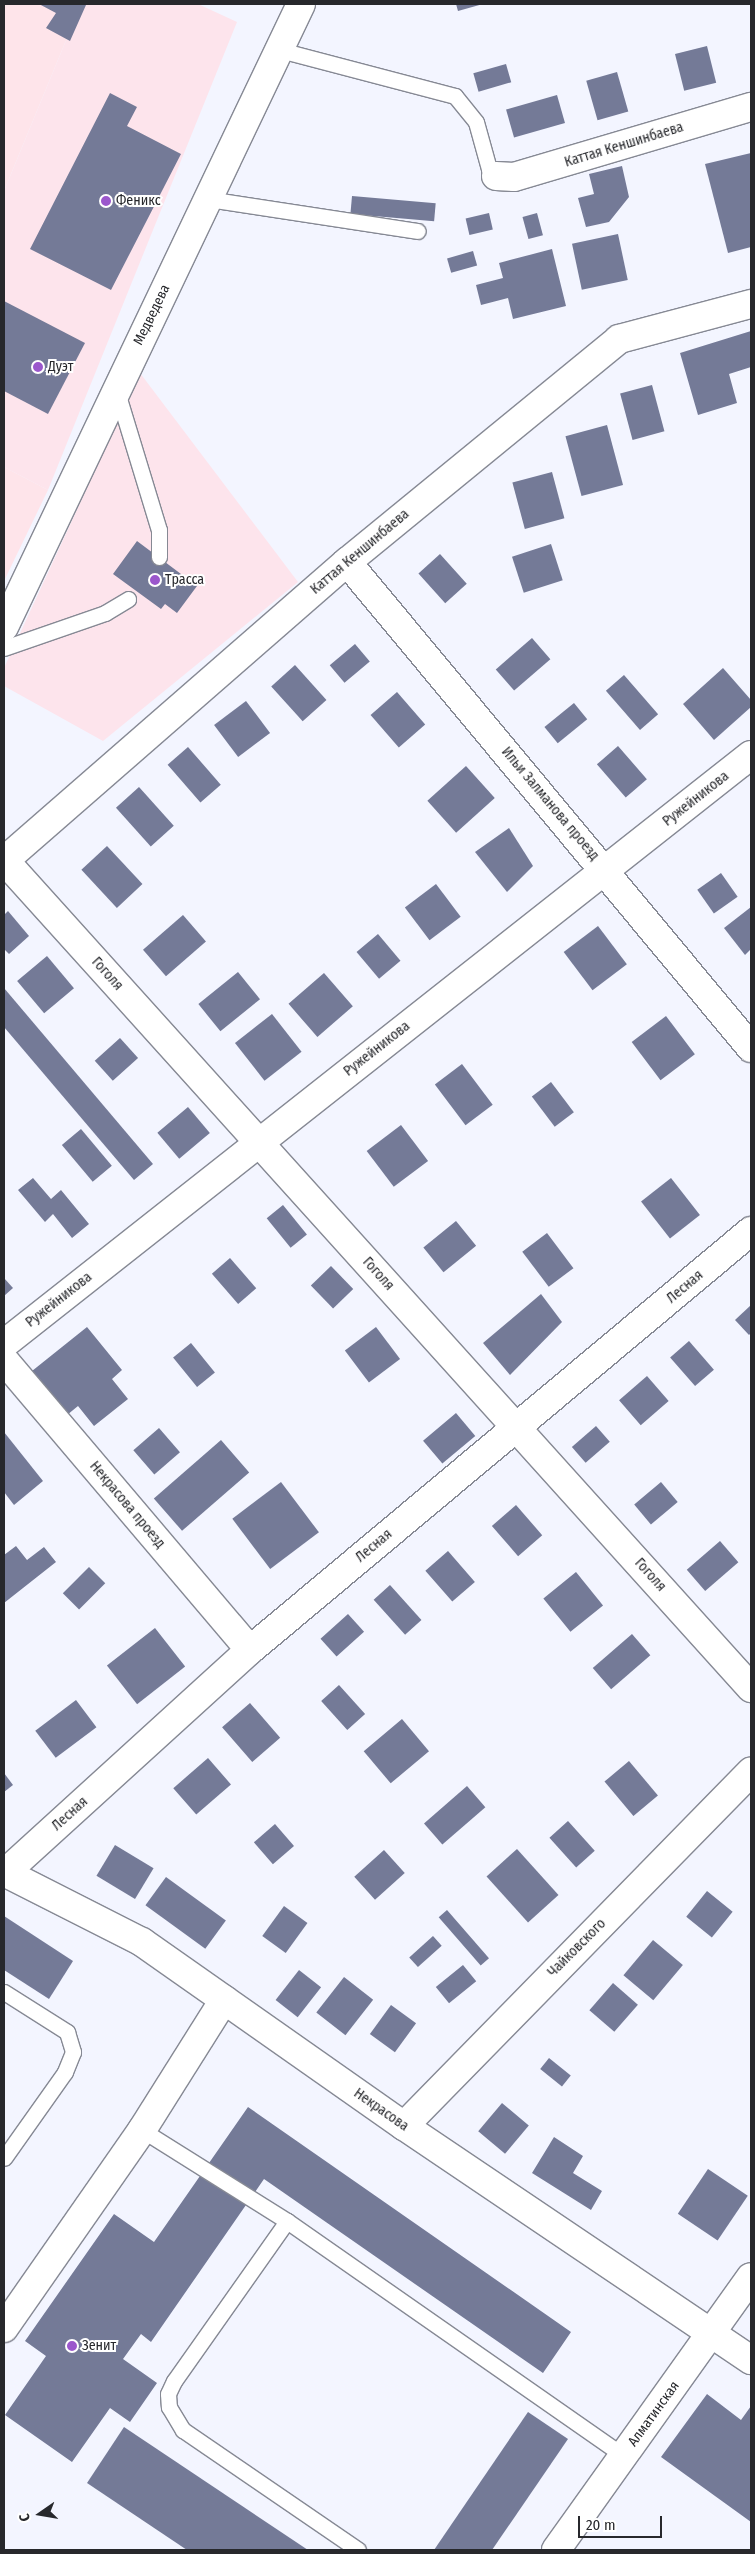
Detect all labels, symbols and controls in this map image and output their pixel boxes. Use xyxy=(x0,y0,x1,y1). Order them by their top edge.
street label: Каттая Кеншинбаева xyxy=(563,119,685,171)
place label: Феникс xyxy=(116,193,161,209)
marker: Феникс xyxy=(100,195,112,207)
street label: Медведева xyxy=(130,282,174,348)
place label: Дуэт xyxy=(48,359,73,375)
marker: Дуэт xyxy=(32,361,44,373)
street label: Каттая Кеншинбаева xyxy=(307,506,413,598)
place label: Трасса xyxy=(165,572,204,588)
marker: Трасса xyxy=(149,574,161,586)
street label: Ильи Залманова проезд xyxy=(498,744,602,864)
street label: Ружейникова xyxy=(660,768,732,830)
street label: Гоголя xyxy=(88,954,126,994)
street label: Ружейникова xyxy=(341,1018,413,1080)
street label: Гоголя xyxy=(359,1254,397,1294)
street label: Лесная xyxy=(663,1267,707,1307)
street label: Ружейникова xyxy=(23,1269,95,1331)
street label: Некрасова проезд xyxy=(86,1458,168,1552)
street label: Лесная xyxy=(352,1526,396,1566)
street label: Гоголя xyxy=(631,1555,669,1595)
street label: Лесная xyxy=(49,1794,91,1834)
street label: Чайковского xyxy=(545,1916,609,1980)
street label: Некрасова xyxy=(350,2085,412,2135)
place label: Зенит xyxy=(82,2338,116,2354)
marker: Зенит xyxy=(66,2340,78,2352)
street label: Алматинская xyxy=(625,2378,683,2450)
north arrow xyxy=(15,2489,65,2539)
scale bar xyxy=(580,2506,664,2538)
text: С xyxy=(16,2512,34,2523)
text: 20 m xyxy=(586,2516,616,2534)

